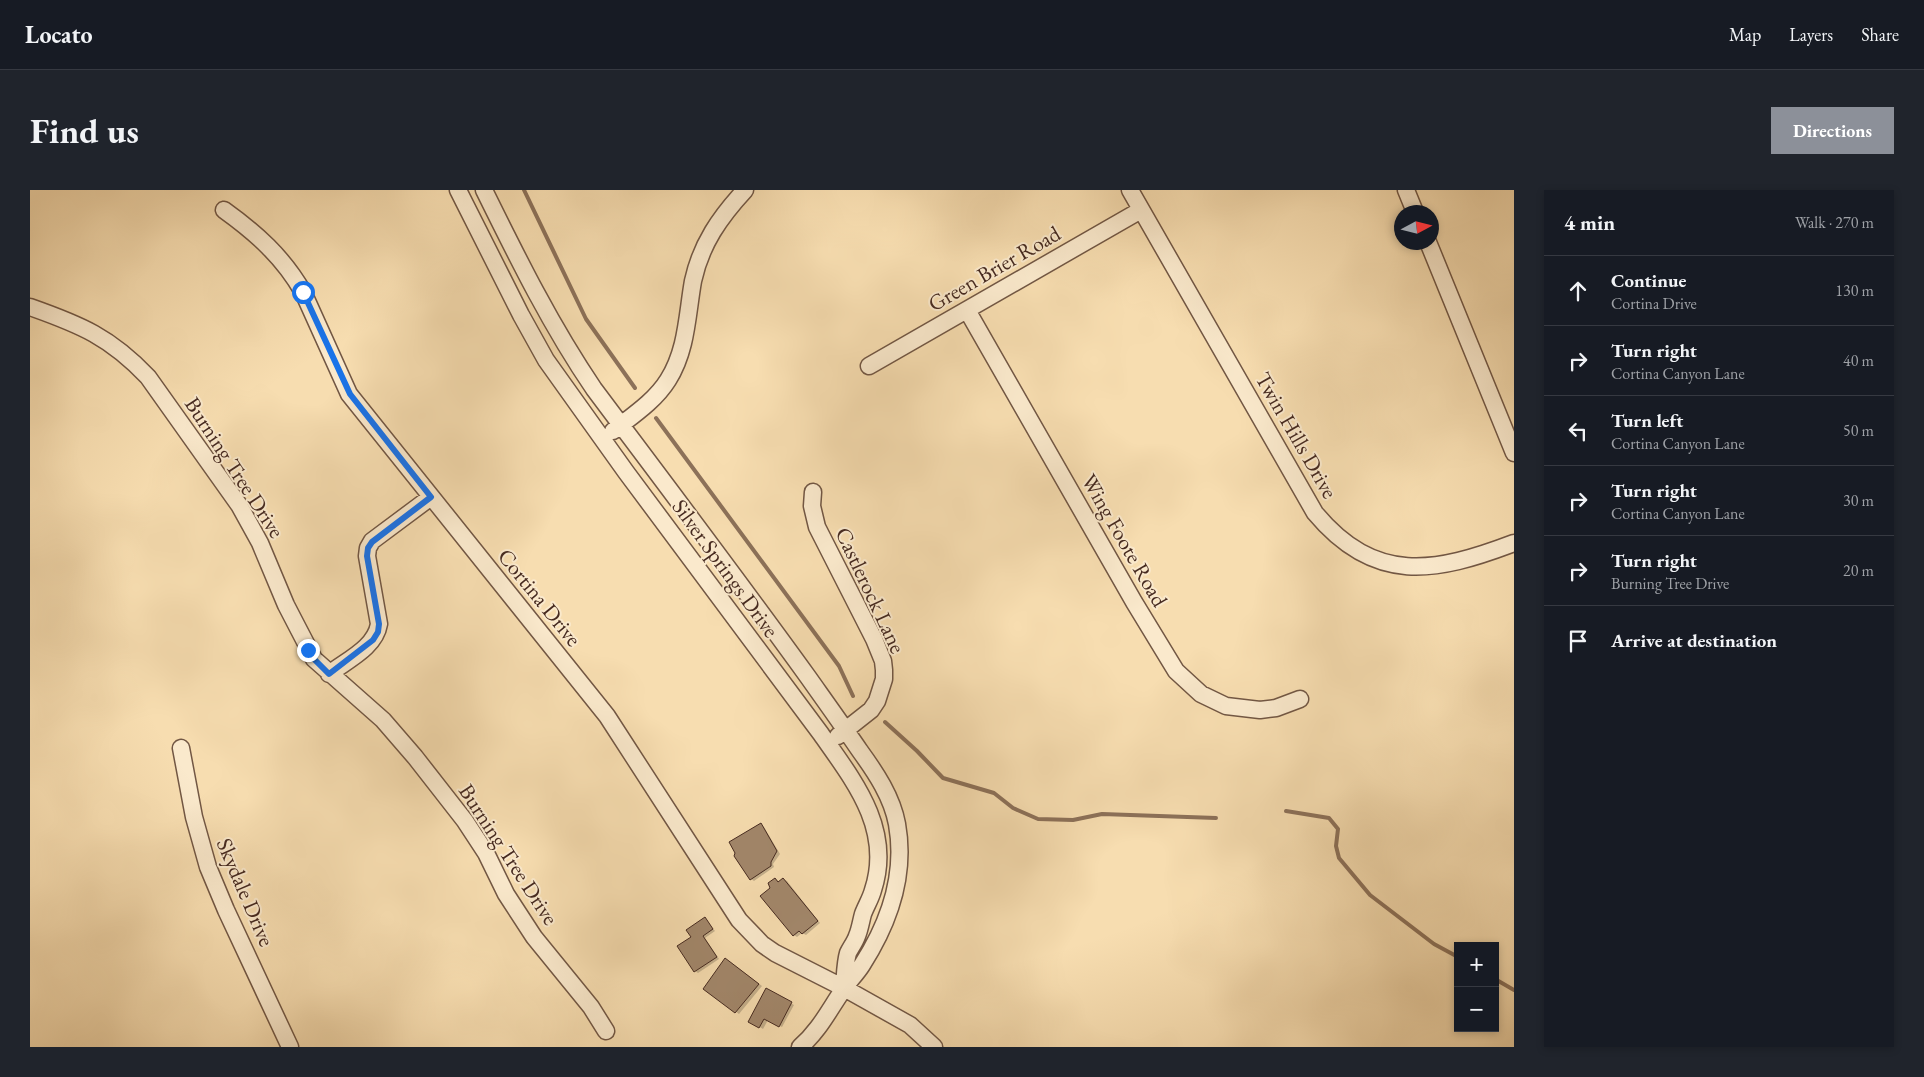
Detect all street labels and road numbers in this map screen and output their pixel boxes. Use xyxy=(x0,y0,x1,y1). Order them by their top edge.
street label: Green Brier Road xyxy=(923,218,1066,318)
street label: Twin Hills Drive xyxy=(1249,367,1345,504)
street label: Burning Tree Drive xyxy=(178,391,291,544)
street label: Wing Foote Road xyxy=(1075,468,1175,613)
street label: Silver Springs Drive xyxy=(666,493,786,644)
street label: Castlerock Lane xyxy=(829,522,913,658)
street label: Cortina Drive xyxy=(491,542,588,653)
street label: Burning Tree Drive xyxy=(452,778,565,931)
street label: Skydale Drive xyxy=(210,834,281,951)

